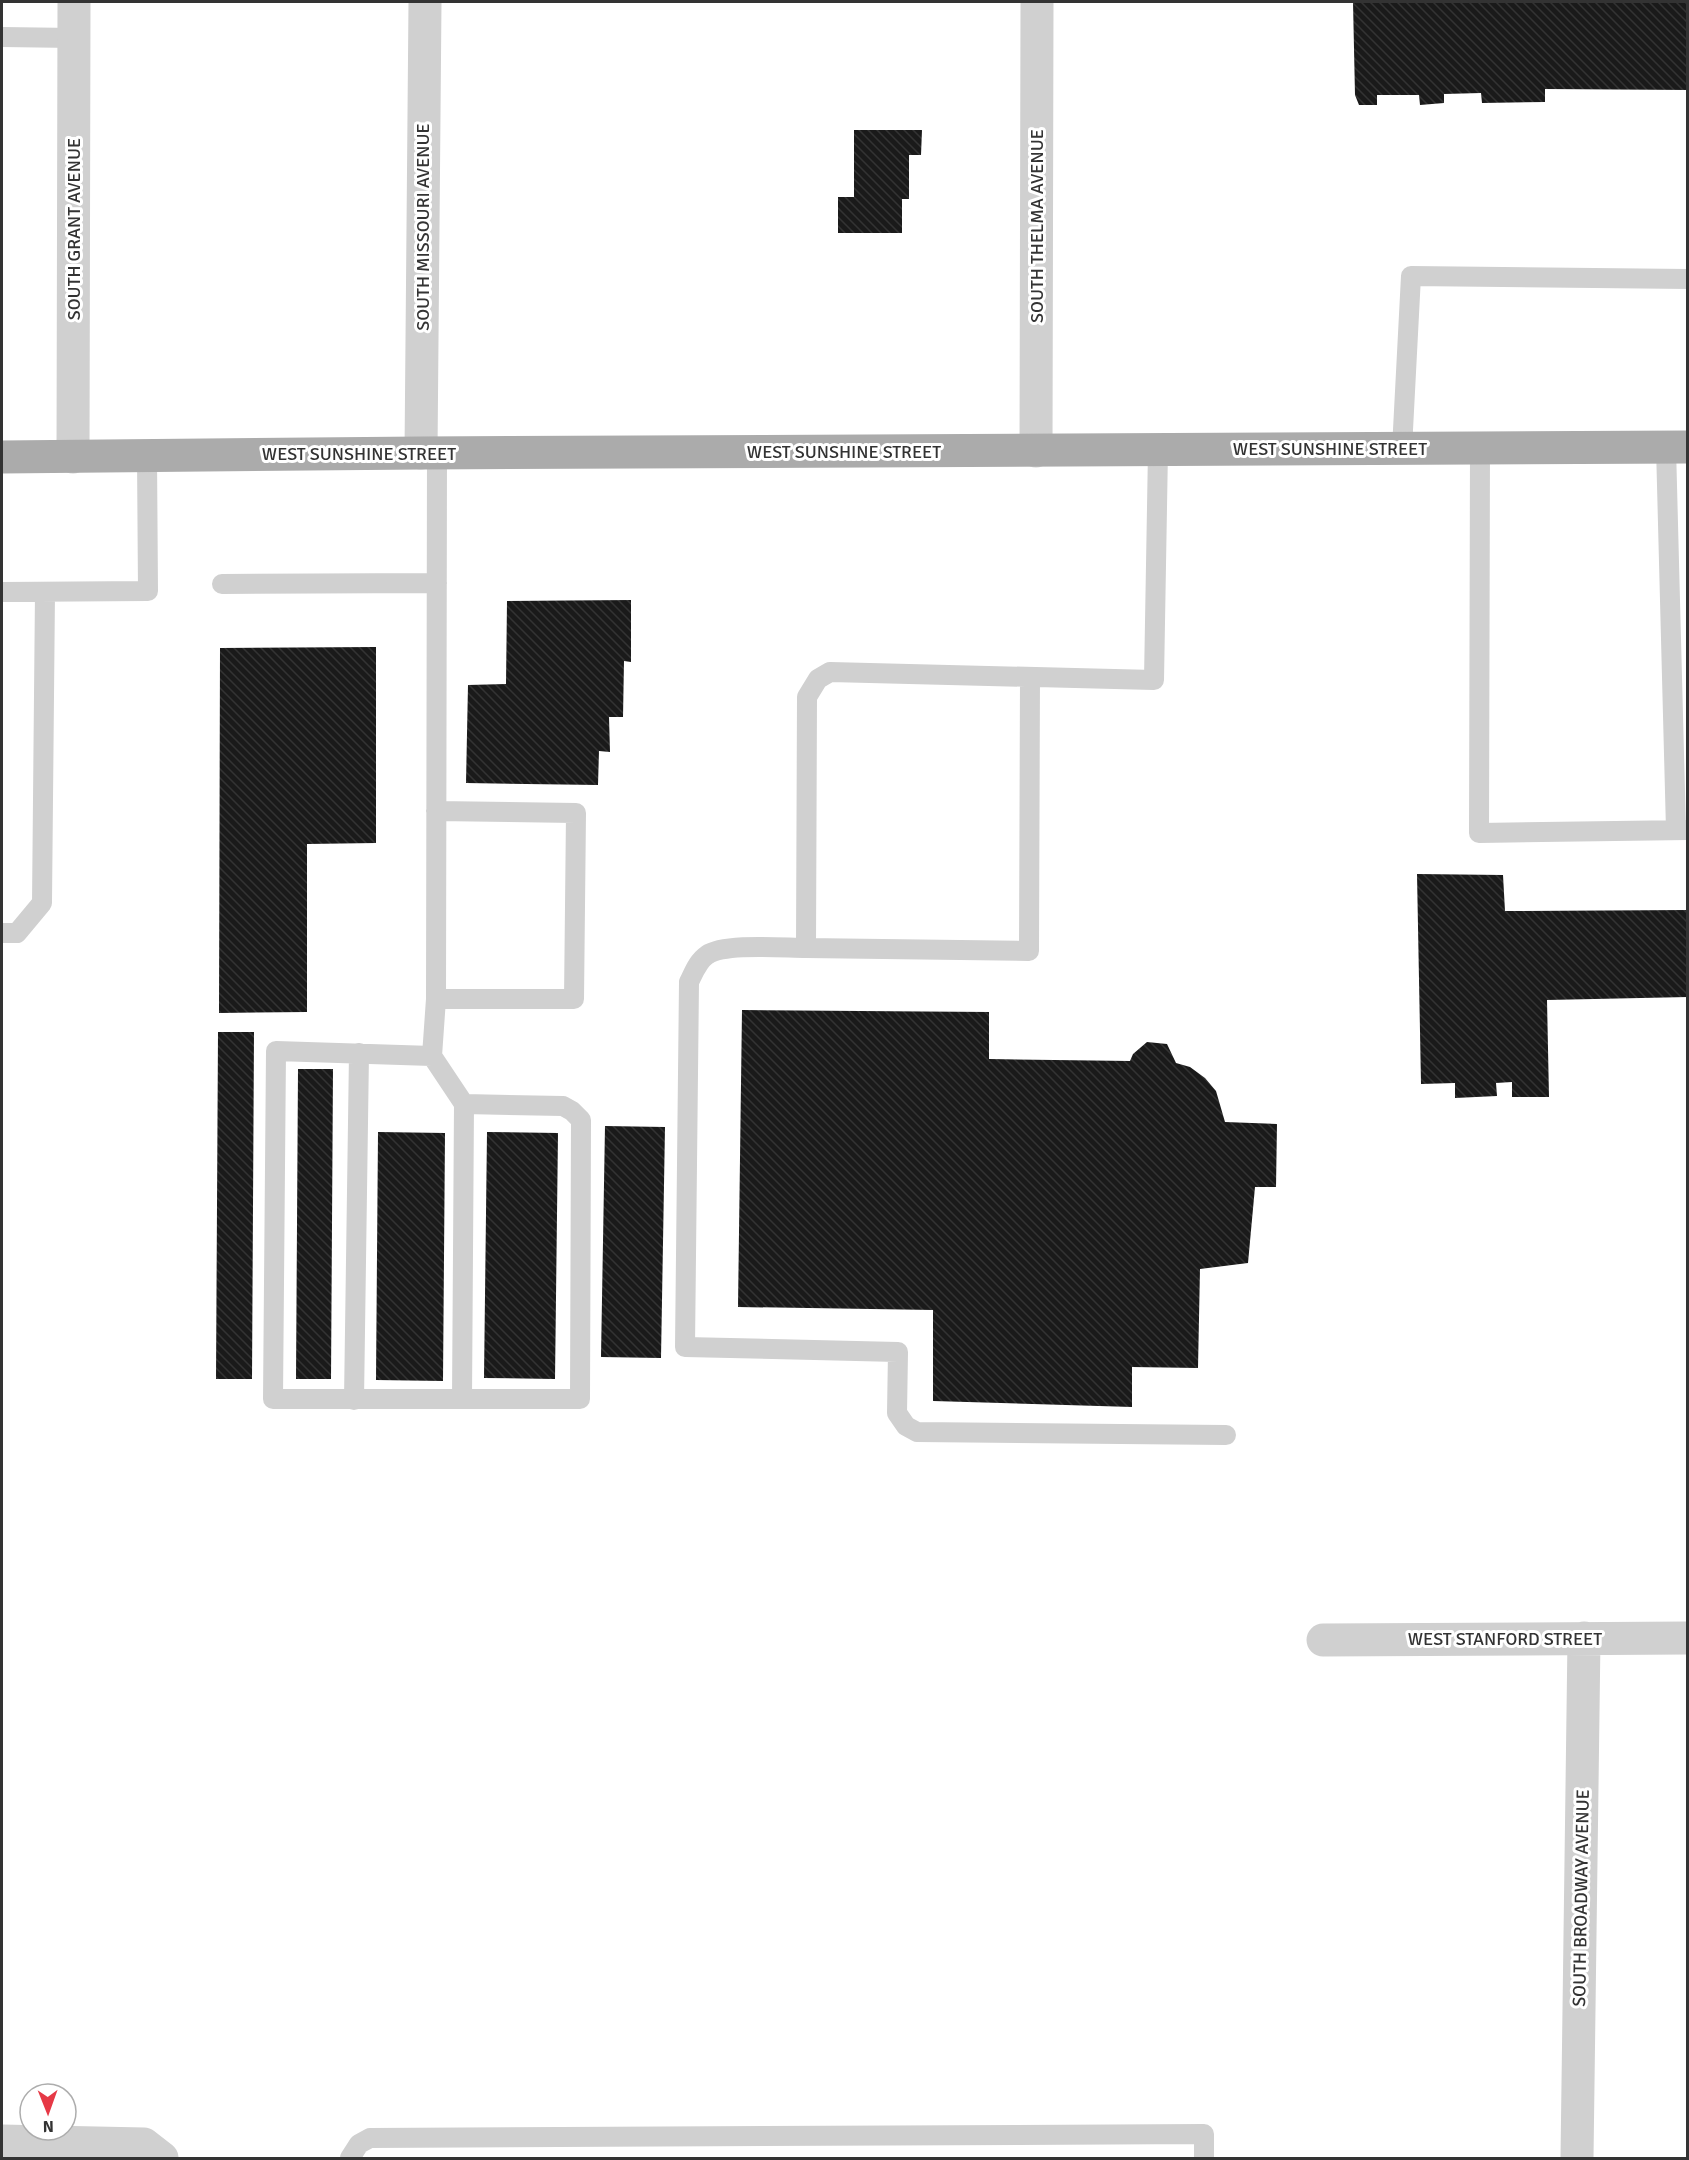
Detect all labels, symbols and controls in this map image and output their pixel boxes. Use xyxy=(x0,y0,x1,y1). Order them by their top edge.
street label: SOUTH MISSOURI AVENUE xyxy=(412,123,434,331)
street label: SOUTH THELMA AVENUE xyxy=(1026,129,1048,323)
street label: SOUTH GRANT AVENUE xyxy=(63,138,85,320)
street label: WEST SUNSHINE STREET xyxy=(1233,438,1427,460)
street label: WEST SUNSHINE STREET xyxy=(747,441,941,463)
street label: WEST SUNSHINE STREET xyxy=(262,443,456,465)
street label: WEST STANFORD STREET xyxy=(1408,1628,1602,1650)
street label: SOUTH BROADWAY AVENUE xyxy=(1568,1789,1594,2007)
north arrow xyxy=(18,2082,78,2142)
text: N xyxy=(43,2116,54,2136)

